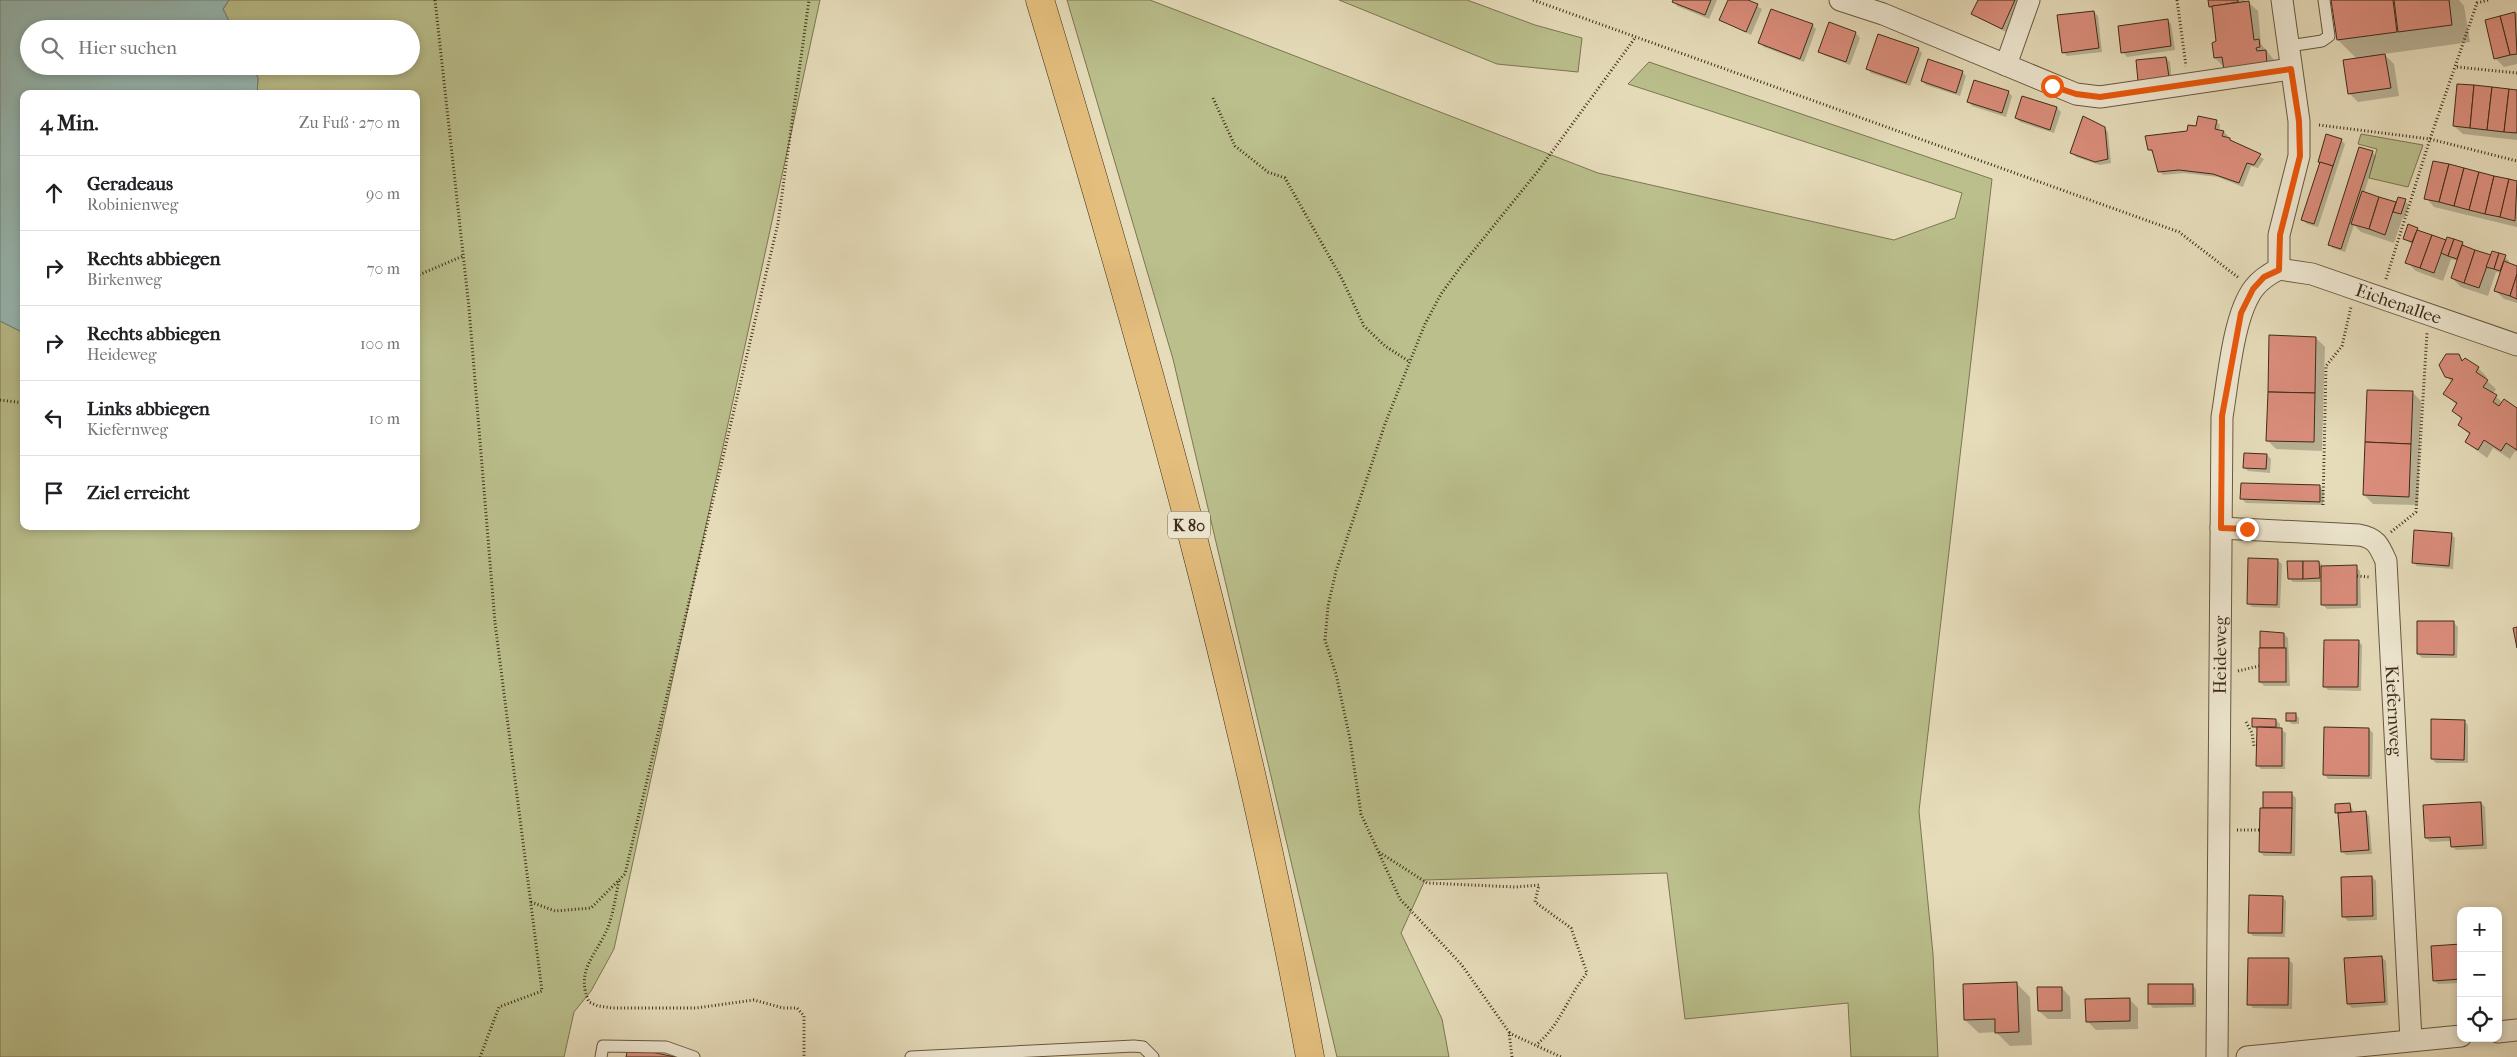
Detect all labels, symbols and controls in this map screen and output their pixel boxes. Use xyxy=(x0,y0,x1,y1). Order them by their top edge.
search box xyxy=(20,20,420,75)
icon: search xyxy=(38,34,66,62)
text: Hier suchen xyxy=(78,37,177,59)
route start xyxy=(2041,75,2064,98)
text: 4 Min. xyxy=(40,111,99,135)
text: Zu Fuß · 270 m xyxy=(299,113,400,132)
text: Geradeaus xyxy=(87,173,173,195)
icon: ahead xyxy=(40,179,68,207)
text: 90 m xyxy=(366,184,400,203)
text: Robinienweg xyxy=(87,195,178,214)
text: Rechts abbiegen xyxy=(87,248,221,270)
icon: right xyxy=(40,254,68,282)
text: 70 m xyxy=(367,259,400,278)
text: Birkenweg xyxy=(87,270,162,289)
street label: Eichenallee xyxy=(2353,280,2444,329)
text: Rechts abbiegen xyxy=(87,323,221,345)
icon: right xyxy=(40,329,68,357)
text: 100 m xyxy=(360,334,400,353)
text: Heideweg xyxy=(87,345,157,364)
text: Links abbiegen xyxy=(87,398,210,420)
icon: left xyxy=(40,404,68,432)
text: 10 m xyxy=(369,409,400,428)
text: Kiefernweg xyxy=(87,420,168,439)
icon: arrive xyxy=(40,479,68,507)
text: Ziel erreicht xyxy=(87,482,190,504)
road number: K 80 xyxy=(1168,512,1210,538)
route end xyxy=(2236,518,2259,541)
street label: Heideweg xyxy=(2210,615,2231,694)
street label: Kiefernweg xyxy=(2380,665,2406,757)
map controls xyxy=(2457,907,2502,1042)
button: + xyxy=(2457,907,2502,952)
button: − xyxy=(2457,952,2502,997)
button: locate xyxy=(2457,997,2502,1042)

